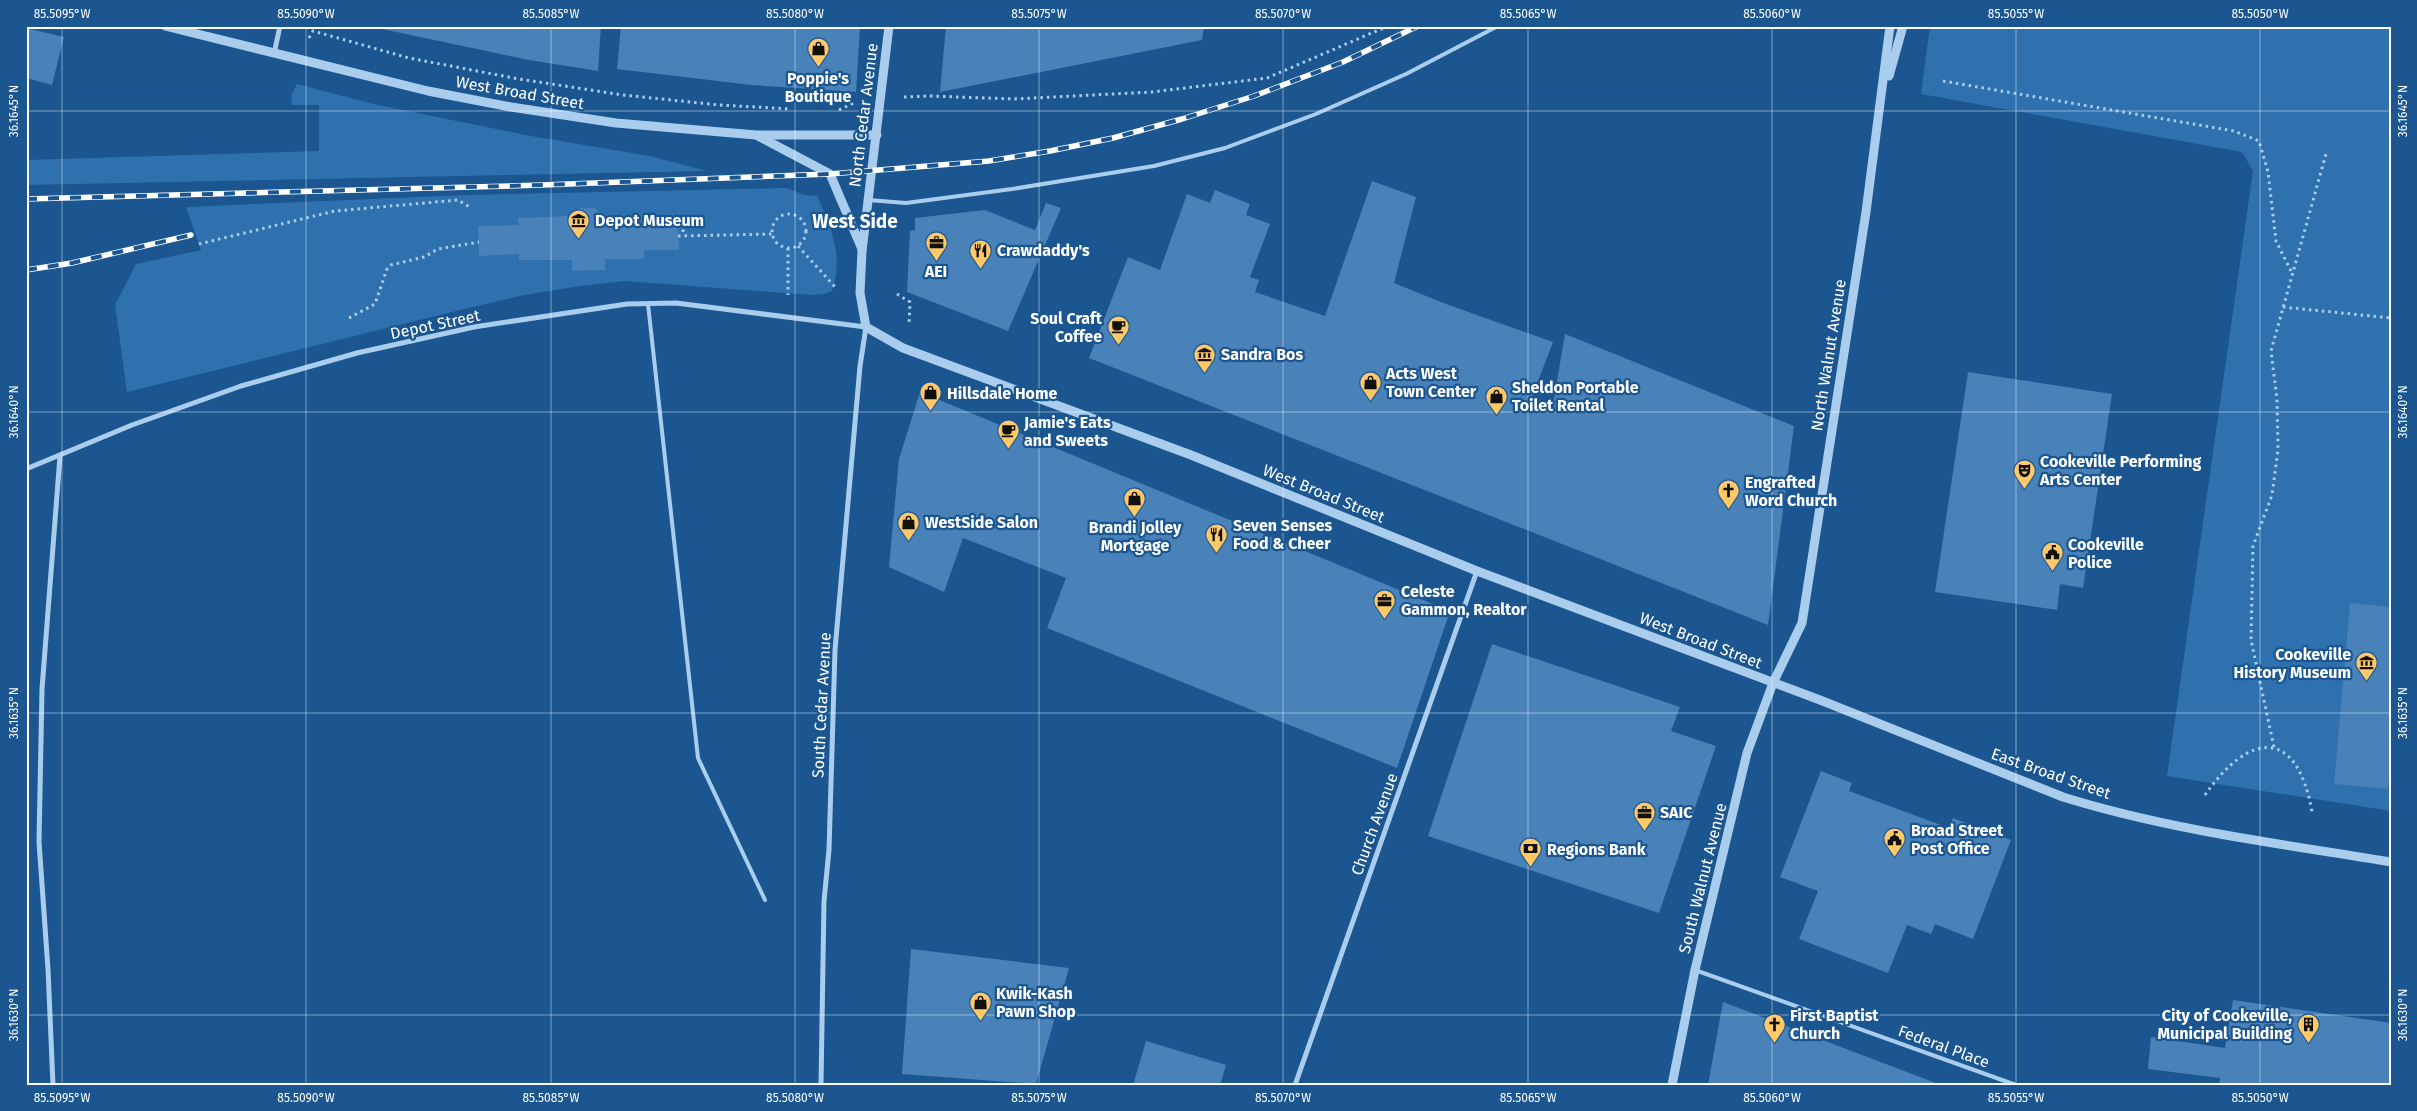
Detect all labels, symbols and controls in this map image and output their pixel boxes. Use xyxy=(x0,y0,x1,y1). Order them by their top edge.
text: 85.5095°W xyxy=(34,7,90,21)
text: 85.5090°W xyxy=(277,7,335,21)
text: 85.5085°W xyxy=(522,7,580,21)
text: 85.5080°W xyxy=(766,7,824,21)
text: 85.5075°W xyxy=(1011,7,1067,21)
text: 85.5070°W xyxy=(1255,7,1311,21)
text: 85.5065°W xyxy=(1500,7,1556,21)
text: 85.5060°W xyxy=(1743,7,1801,21)
text: 85.5055°W xyxy=(1988,7,2044,21)
text: 85.5050°W xyxy=(2231,7,2289,21)
shop icon: Poppie's Boutique xyxy=(806,37,830,68)
street label: North Cedar Avenue xyxy=(845,42,882,188)
place label: Poppie's Boutique xyxy=(785,69,851,106)
street label: West Broad Street xyxy=(454,72,586,113)
text: 36.1645°N xyxy=(7,85,21,137)
text: 36.1645°N xyxy=(2396,85,2410,137)
museum icon: Depot Museum xyxy=(567,208,591,239)
district label: West Side xyxy=(812,210,898,233)
place label: Depot Museum xyxy=(595,211,704,230)
office icon: AEI xyxy=(924,230,948,261)
restaurant icon: Crawdaddy's xyxy=(969,238,993,269)
place label: Crawdaddy's xyxy=(997,241,1090,260)
place label: AEI xyxy=(924,262,947,281)
street label: North Walnut Avenue xyxy=(1807,278,1850,432)
street label: Depot Street xyxy=(388,306,482,343)
place label: Soul Craft Coffee xyxy=(1030,309,1103,346)
cafe icon: Soul Craft Coffee xyxy=(1106,315,1130,346)
museum icon: Sandra Bos xyxy=(1193,342,1217,373)
place label: Sandra Bos xyxy=(1221,345,1303,364)
place label: Acts West Town Center xyxy=(1385,364,1477,401)
shop icon: Acts West Town Center xyxy=(1358,370,1382,401)
place label: Sheldon Portable Toilet Rental xyxy=(1512,378,1639,415)
shop icon: Hillsdale Home xyxy=(919,381,943,412)
place label: Hillsdale Home xyxy=(947,384,1057,403)
shop icon: Sheldon Portable Toilet Rental xyxy=(1484,384,1508,415)
text: 36.1640°N xyxy=(7,385,21,439)
text: 36.1640°N xyxy=(2396,385,2410,439)
place label: Jamie's Eats and Sweets xyxy=(1023,413,1111,450)
cafe icon: Jamie's Eats and Sweets xyxy=(996,419,1020,450)
place label: Cookeville Performing Arts Center xyxy=(2039,452,2202,489)
theatre icon: Cookeville Performing Arts Center xyxy=(2012,458,2036,489)
street label: West Broad Street xyxy=(1260,460,1388,527)
place label: Engrafted Word Church xyxy=(1745,473,1837,510)
church icon: Engrafted Word Church xyxy=(1717,479,1741,510)
shop icon: Brandi Jolley Mortgage xyxy=(1123,486,1147,517)
shop icon: WestSide Salon xyxy=(897,510,921,541)
place label: WestSide Salon xyxy=(925,513,1038,532)
place label: Seven Senses Food & Cheer xyxy=(1233,516,1333,553)
place label: Brandi Jolley Mortgage xyxy=(1089,518,1182,555)
restaurant icon: Seven Senses Food & Cheer xyxy=(1205,522,1229,553)
place label: Cookeville Police xyxy=(2068,535,2144,572)
public building icon: Cookeville Police xyxy=(2040,541,2064,572)
place label: Celeste Gammon, Realtor xyxy=(1401,582,1527,619)
office icon: Celeste Gammon, Realtor xyxy=(1373,588,1397,619)
street label: West Broad Street xyxy=(1637,608,1765,673)
street label: South Cedar Avenue xyxy=(808,632,835,778)
place label: Cookeville History Museum xyxy=(2233,645,2351,682)
museum icon: Cookeville History Museum xyxy=(2355,651,2379,682)
text: 36.1635°N xyxy=(7,687,21,739)
text: 36.1635°N xyxy=(2396,687,2410,739)
street label: East Broad Street xyxy=(1989,744,2113,803)
street label: Church Avenue xyxy=(1347,770,1402,878)
office icon: SAIC xyxy=(1632,800,1656,831)
street label: South Walnut Avenue xyxy=(1675,801,1730,955)
place label: SAIC xyxy=(1660,803,1693,822)
place label: Broad Street Post Office xyxy=(1911,821,2004,858)
public building icon: Broad Street Post Office xyxy=(1883,827,1907,858)
bank icon: Regions Bank xyxy=(1519,837,1543,868)
place label: Regions Bank xyxy=(1547,840,1646,859)
place label: Kwik-Kash Pawn Shop xyxy=(996,984,1076,1021)
text: 36.1630°N xyxy=(7,989,21,1041)
text: 36.1630°N xyxy=(2396,989,2410,1041)
shop icon: Kwik-Kash Pawn Shop xyxy=(968,990,992,1021)
place label: First Baptist Church xyxy=(1790,1006,1879,1043)
place label: City of Cookeville, Municipal Building xyxy=(2157,1006,2292,1043)
church icon: First Baptist Church xyxy=(1762,1012,1786,1043)
building icon: City of Cookeville, Municipal Building xyxy=(2296,1012,2320,1043)
street label: Federal Place xyxy=(1896,1021,1992,1072)
text: 85.5095°W xyxy=(34,1091,90,1105)
text: 85.5090°W xyxy=(277,1091,335,1105)
text: 85.5085°W xyxy=(522,1091,580,1105)
text: 85.5080°W xyxy=(766,1091,824,1105)
text: 85.5075°W xyxy=(1011,1091,1067,1105)
text: 85.5070°W xyxy=(1255,1091,1311,1105)
text: 85.5065°W xyxy=(1500,1091,1556,1105)
text: 85.5060°W xyxy=(1743,1091,1801,1105)
text: 85.5055°W xyxy=(1988,1091,2044,1105)
text: 85.5050°W xyxy=(2231,1091,2289,1105)

